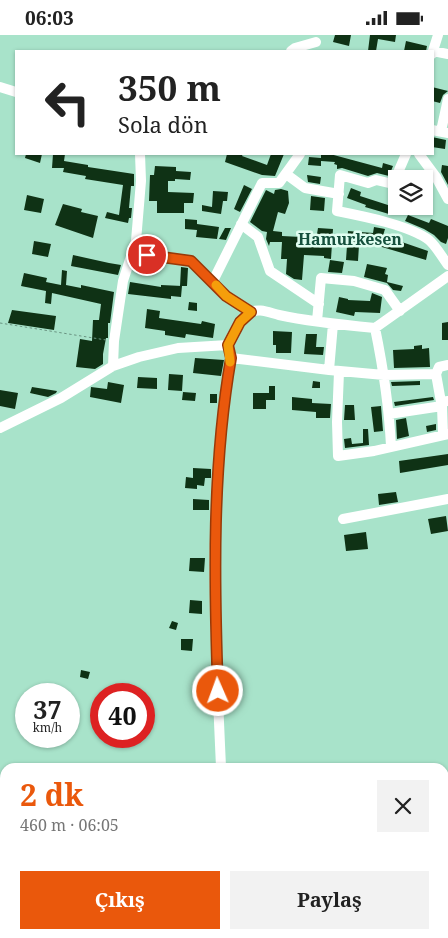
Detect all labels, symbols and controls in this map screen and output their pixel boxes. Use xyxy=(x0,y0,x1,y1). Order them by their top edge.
text: 06:03 xyxy=(25,5,74,31)
text: 350 m xyxy=(118,64,221,111)
icon: left xyxy=(35,70,100,135)
text: Sola dön xyxy=(118,109,208,139)
map controls xyxy=(388,170,433,215)
button: layers xyxy=(388,170,433,215)
district label: Hamurkesen xyxy=(298,228,402,250)
pin xyxy=(126,234,168,276)
icon: arrive xyxy=(133,241,161,269)
position arrow xyxy=(191,664,243,716)
speed limit sign: 40 xyxy=(90,683,155,748)
text: 37 xyxy=(33,692,62,726)
text: km/h xyxy=(33,719,62,736)
text: 2 dk xyxy=(20,774,83,815)
button: close xyxy=(377,780,429,832)
text: 460 m · 06:05 xyxy=(20,814,119,836)
button: Çıkış xyxy=(20,871,220,929)
button: Paylaş xyxy=(230,871,429,929)

